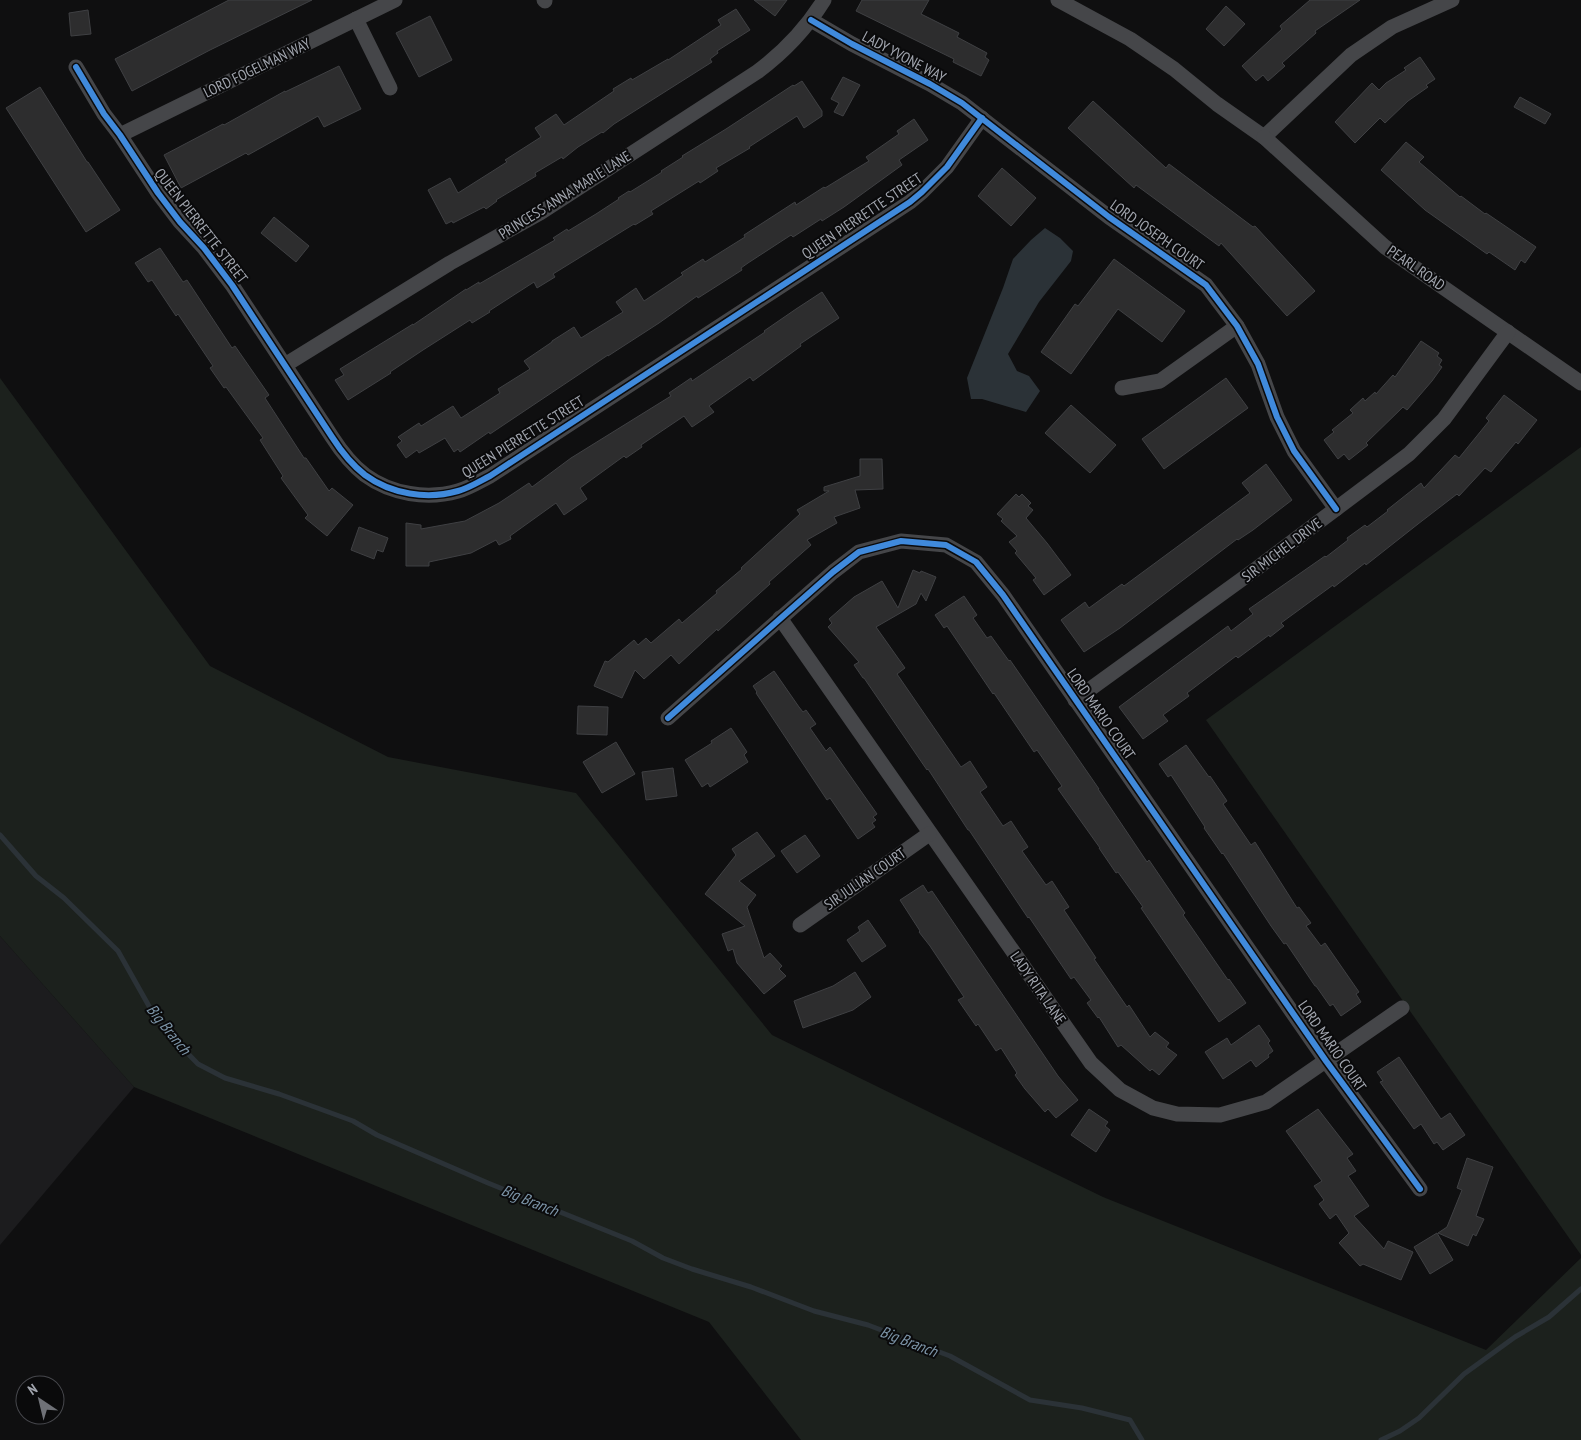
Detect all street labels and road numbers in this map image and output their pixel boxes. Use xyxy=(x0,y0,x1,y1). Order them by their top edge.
street label: LADY YVONE WAY xyxy=(859,27,949,87)
street label: LORD FOGELMAN WAY xyxy=(200,33,314,102)
street label: PRINCESS ANNA MARIE LANE xyxy=(495,146,634,243)
street label: QUEEN PIERRETTE STREET xyxy=(151,164,252,287)
street label: QUEEN PIERRETTE STREET xyxy=(798,168,926,263)
street label: LORD JOSEPH COURT xyxy=(1107,195,1208,274)
street label: PEARL ROAD xyxy=(1384,241,1449,294)
street label: QUEEN PIERRETTE STREET xyxy=(458,391,588,482)
street label: SIR MICHEL DRIVE xyxy=(1238,513,1326,586)
street label: LORD MARIO COURT xyxy=(1063,665,1140,763)
street label: SIR JULIAN COURT xyxy=(820,843,910,914)
street label: LADY RITA LANE xyxy=(1006,948,1071,1028)
street label: LORD MARIO COURT xyxy=(1294,997,1371,1095)

